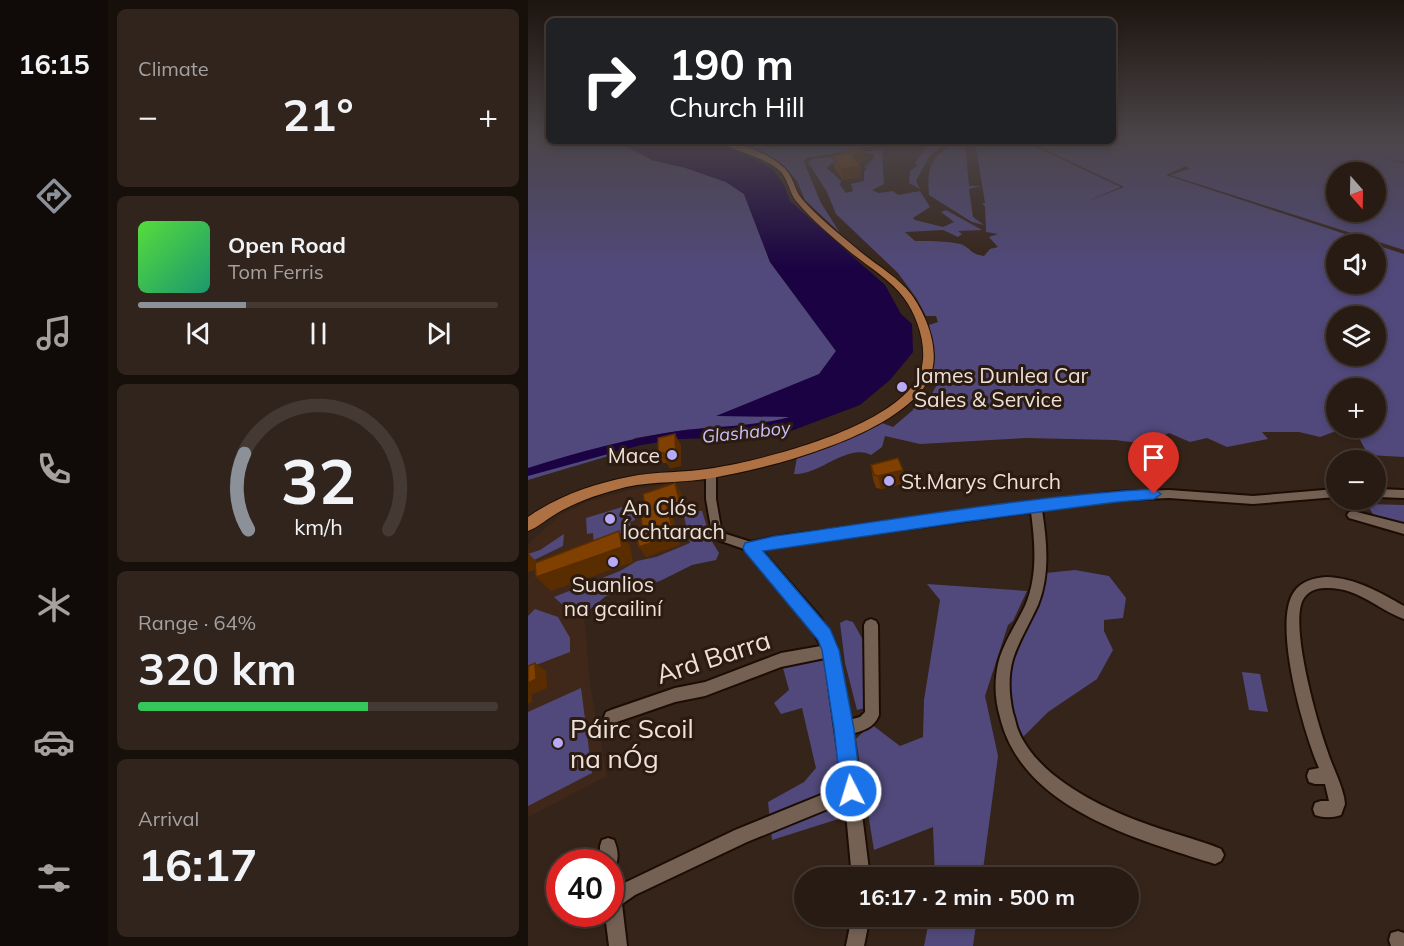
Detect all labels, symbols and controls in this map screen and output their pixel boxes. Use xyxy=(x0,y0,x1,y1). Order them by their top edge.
text: 190 m xyxy=(669,38,794,91)
icon: right xyxy=(570,42,648,120)
text: 16:15 xyxy=(18,47,90,81)
text: Climate xyxy=(138,56,209,81)
text: 21° xyxy=(282,86,354,142)
text: Church Hill xyxy=(669,90,805,124)
text: − xyxy=(138,95,158,136)
text: + xyxy=(478,95,498,136)
north arrow xyxy=(1326,162,1386,222)
map controls xyxy=(1326,162,1386,510)
icon: directions xyxy=(33,175,75,217)
text: Open Road xyxy=(228,231,346,259)
button: sound xyxy=(1326,234,1386,294)
text: Tom Ferris xyxy=(228,259,324,284)
button: layers xyxy=(1326,306,1386,366)
icon: music xyxy=(33,312,75,354)
icon: previous xyxy=(182,317,215,350)
icon: pause xyxy=(302,317,335,350)
icon: next xyxy=(422,317,455,350)
place label: James Dunlea Car Sales & Service xyxy=(914,362,1088,412)
button: + xyxy=(1326,378,1386,438)
marker: James Dunlea Car Sales & Service xyxy=(895,380,909,394)
water label: Glashaboy xyxy=(701,416,793,448)
pin xyxy=(1128,432,1179,494)
text: 32 xyxy=(281,441,355,520)
icon: arrive xyxy=(1137,441,1170,474)
place label: Mace xyxy=(608,442,660,468)
icon: phone xyxy=(33,448,75,490)
marker: Mace xyxy=(665,448,679,462)
button: − xyxy=(1326,450,1386,510)
place label: St.Marys Church xyxy=(901,468,1061,494)
marker: St.Marys Church xyxy=(882,474,896,488)
place label: An Clós Íochtarach xyxy=(622,494,725,544)
marker: An Clós Íochtarach xyxy=(603,512,617,526)
text: km/h xyxy=(294,513,342,540)
marker: Suanlios na gcailiní xyxy=(606,555,620,569)
place label: Suanlios na gcailiní xyxy=(564,571,663,621)
icon: climate xyxy=(33,584,75,626)
text: Range · 64% xyxy=(138,610,256,635)
street label: Ard Barra xyxy=(652,623,774,691)
text: 320 km xyxy=(138,640,297,696)
place label: Páirc Scoil na nÓg xyxy=(570,712,694,775)
icon: car xyxy=(33,721,75,763)
marker: Páirc Scoil na nÓg xyxy=(551,736,565,750)
position arrow xyxy=(819,759,883,823)
text: Arrival xyxy=(138,806,199,831)
text: 16:17 xyxy=(138,836,257,892)
speed limit sign: 40 xyxy=(546,849,624,927)
icon: filters xyxy=(33,857,75,899)
text: 16:17 · 2 min · 500 m xyxy=(858,883,1075,911)

